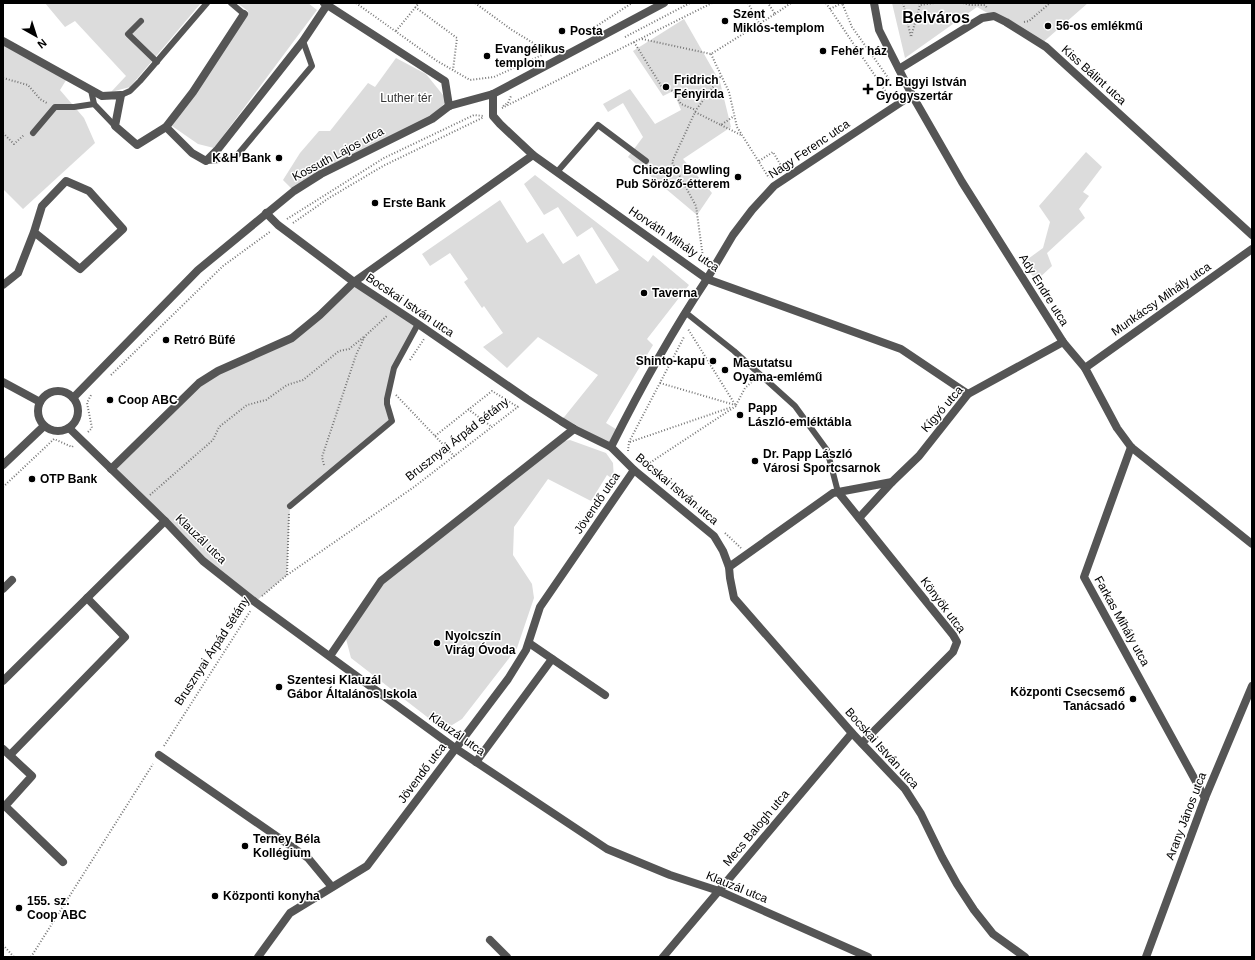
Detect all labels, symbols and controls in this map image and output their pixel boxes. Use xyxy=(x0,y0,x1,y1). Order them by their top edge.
place label: Szent Miklós-templom xyxy=(733,7,824,35)
district label: Belváros xyxy=(902,9,970,26)
north arrow xyxy=(16,16,56,56)
marker: Szent Miklós-templom xyxy=(720,16,730,26)
place label: 56-os emlékmű xyxy=(1056,19,1143,33)
marker: 56-os emlékmű xyxy=(1043,21,1053,31)
place label: Posta xyxy=(570,24,603,38)
marker: Posta xyxy=(557,26,567,36)
text: N xyxy=(35,37,49,51)
place label: Evangélikus templom xyxy=(495,42,565,70)
street label: Kiss Bálint utca xyxy=(1059,42,1129,108)
place label: Fehér ház xyxy=(831,44,887,58)
marker: Fehér ház xyxy=(818,46,828,56)
marker: Evangélikus templom xyxy=(482,51,492,61)
place label: Fridrich Fényirda xyxy=(674,73,724,101)
place label: Dr. Bugyi István Gyógyszertár xyxy=(876,75,967,103)
marker: Fridrich Fényirda xyxy=(661,82,671,92)
marker: Dr. Bugyi István Gyógyszertár xyxy=(863,84,873,94)
park label: Luther tér xyxy=(380,91,432,105)
street label: Nagy Ferenc utca xyxy=(766,117,852,181)
street label: Kossuth Lajos utca xyxy=(290,124,386,184)
place label: K&H Bank xyxy=(212,151,271,165)
marker: K&H Bank xyxy=(274,153,284,163)
place label: Chicago Bowling Pub Söröző-étterem xyxy=(616,163,730,191)
marker: Chicago Bowling Pub Söröző-étterem xyxy=(733,172,743,182)
place label: Erste Bank xyxy=(383,196,446,210)
marker: Erste Bank xyxy=(370,198,380,208)
street label: Horváth Mihály utca xyxy=(626,204,722,275)
street label: Ady Endre utca xyxy=(1016,251,1072,329)
street label: Munkácsy Mihály utca xyxy=(1109,259,1214,339)
street label: Bocskai István utca xyxy=(363,270,457,340)
place label: Taverna xyxy=(652,286,697,300)
marker: Taverna xyxy=(639,288,649,298)
place label: Retró Büfé xyxy=(174,333,236,347)
marker: Retró Büfé xyxy=(161,335,171,345)
place label: Shinto-kapu xyxy=(636,354,705,368)
marker: Shinto-kapu xyxy=(708,356,718,366)
place label: Masutatsu Oyama-emlémű xyxy=(733,356,822,384)
marker: Masutatsu Oyama-emlémű xyxy=(720,365,730,375)
street label: Kígyó utca xyxy=(918,383,966,435)
place label: Coop ABC xyxy=(118,393,178,407)
street label: Brusznyai Árpád sétány xyxy=(402,394,511,484)
marker: Coop ABC xyxy=(105,395,115,405)
place label: Papp László-emléktábla xyxy=(748,401,852,429)
marker: Papp László-emléktábla xyxy=(735,410,745,420)
place label: Dr. Papp László Városi Sportcsarnok xyxy=(763,447,881,475)
street label: Bocskai István utca xyxy=(633,450,721,528)
marker: Dr. Papp László Városi Sportcsarnok xyxy=(750,456,760,466)
street label: Jövendő utca xyxy=(571,469,623,537)
place label: OTP Bank xyxy=(40,472,97,486)
marker: OTP Bank xyxy=(27,474,37,484)
street label: Klauzál utca xyxy=(173,511,230,567)
street label: Könyök utca xyxy=(918,574,969,636)
street label: Farkas Mihály utca xyxy=(1091,574,1153,669)
street label: Brusznyai Árpád sétány xyxy=(171,593,252,708)
place label: Nyolcszín Virág Óvoda xyxy=(445,629,516,657)
marker: Nyolcszín Virág Óvoda xyxy=(432,638,442,648)
place label: Szentesi Klauzál Gábor Általános Iskola xyxy=(287,673,417,701)
marker: Szentesi Klauzál Gábor Általános Iskola xyxy=(274,682,284,692)
place label: Központi Csecsemő Tanácsadó xyxy=(1010,685,1125,713)
marker: Központi Csecsemő Tanácsadó xyxy=(1128,694,1138,704)
street label: Bocskai István utca xyxy=(842,705,922,791)
street label: Klauzál utca xyxy=(426,710,488,759)
street label: Jövendő utca xyxy=(395,740,449,806)
street label: Arany János utca xyxy=(1163,770,1209,862)
street label: Mecs Balogh utca xyxy=(720,787,792,869)
place label: Terney Béla Kollégium xyxy=(253,832,320,860)
marker: Terney Béla Kollégium xyxy=(240,841,250,851)
street label: Klauzál utca xyxy=(704,868,770,906)
place label: Központi konyha xyxy=(223,889,320,903)
marker: Központi konyha xyxy=(210,891,220,901)
place label: 155. sz. Coop ABC xyxy=(27,894,87,922)
marker: 155. sz. Coop ABC xyxy=(14,903,24,913)

